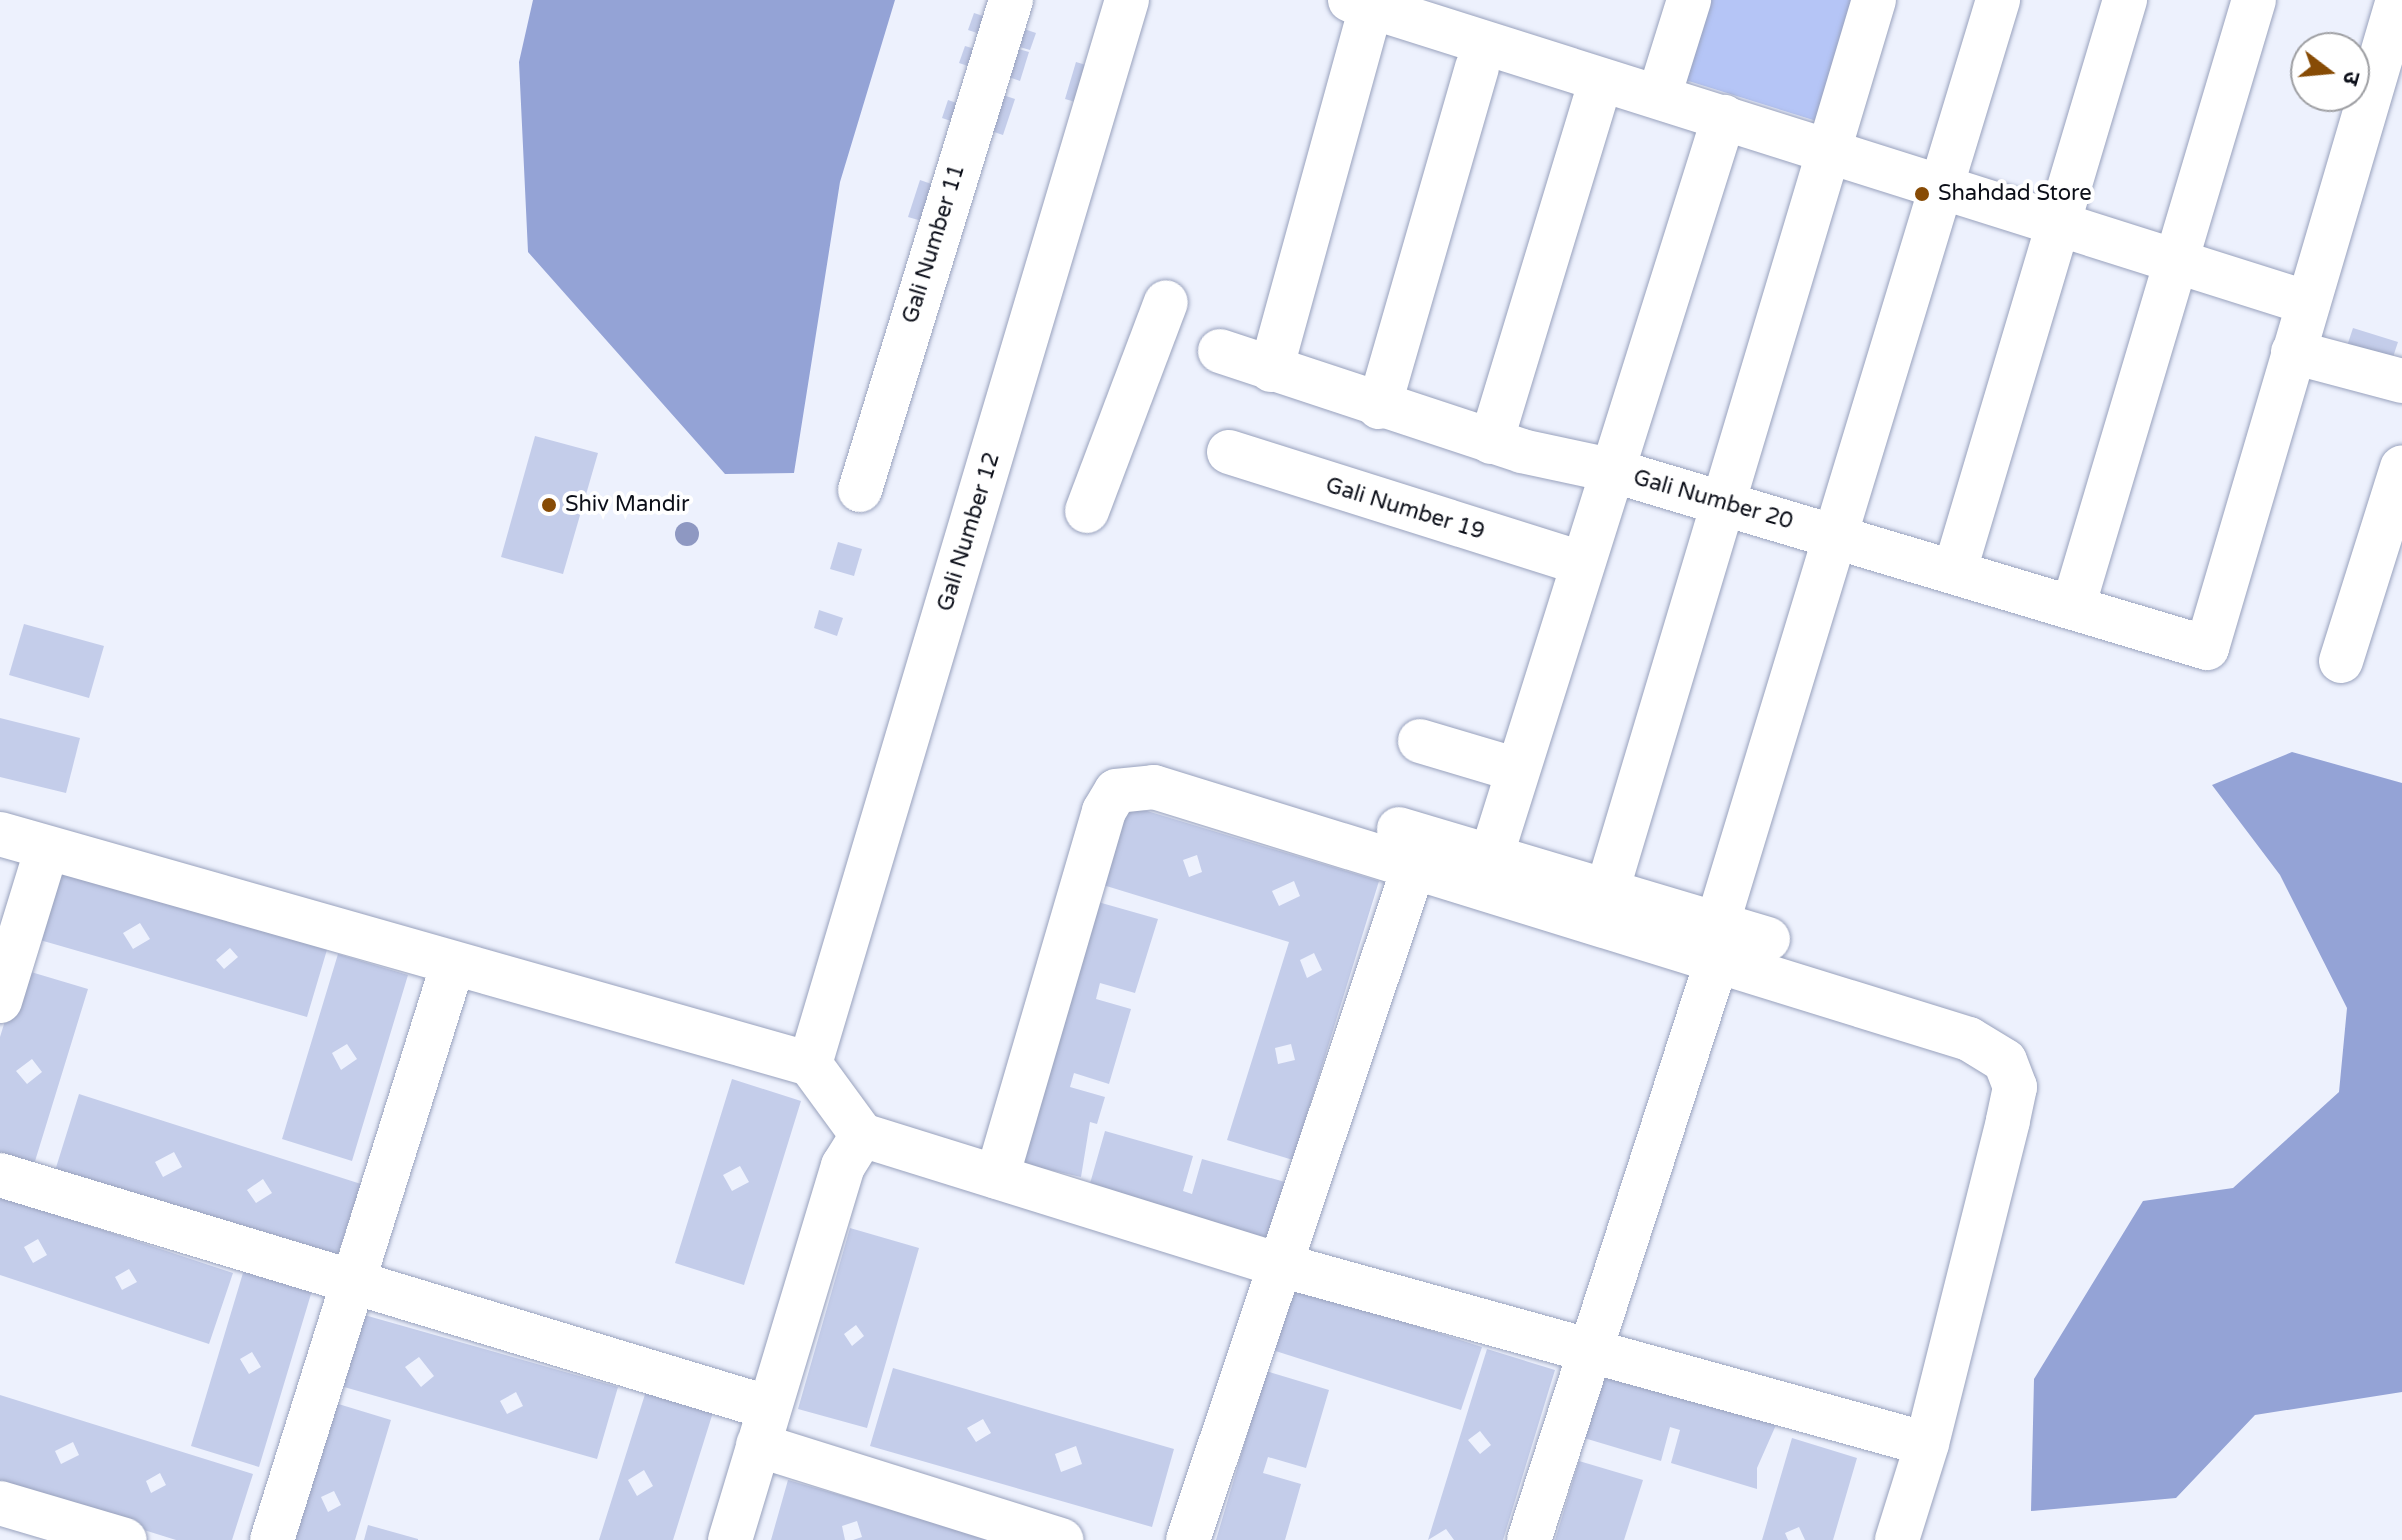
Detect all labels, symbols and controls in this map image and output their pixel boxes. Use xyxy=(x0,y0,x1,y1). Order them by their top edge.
north arrow xyxy=(2290,32,2370,112)
text: उ xyxy=(2337,68,2365,88)
street label: Gali Number 11 xyxy=(897,161,971,327)
place label: Shahdad Store xyxy=(1938,181,2092,207)
marker: Shahdad Store xyxy=(1913,185,1931,203)
street label: Gali Number 12 xyxy=(932,449,1006,615)
street label: Gali Number 20 xyxy=(1630,465,1796,535)
street label: Gali Number 19 xyxy=(1322,472,1488,546)
place label: Shiv Mandir xyxy=(565,492,689,518)
marker: Shiv Mandir xyxy=(540,496,558,514)

